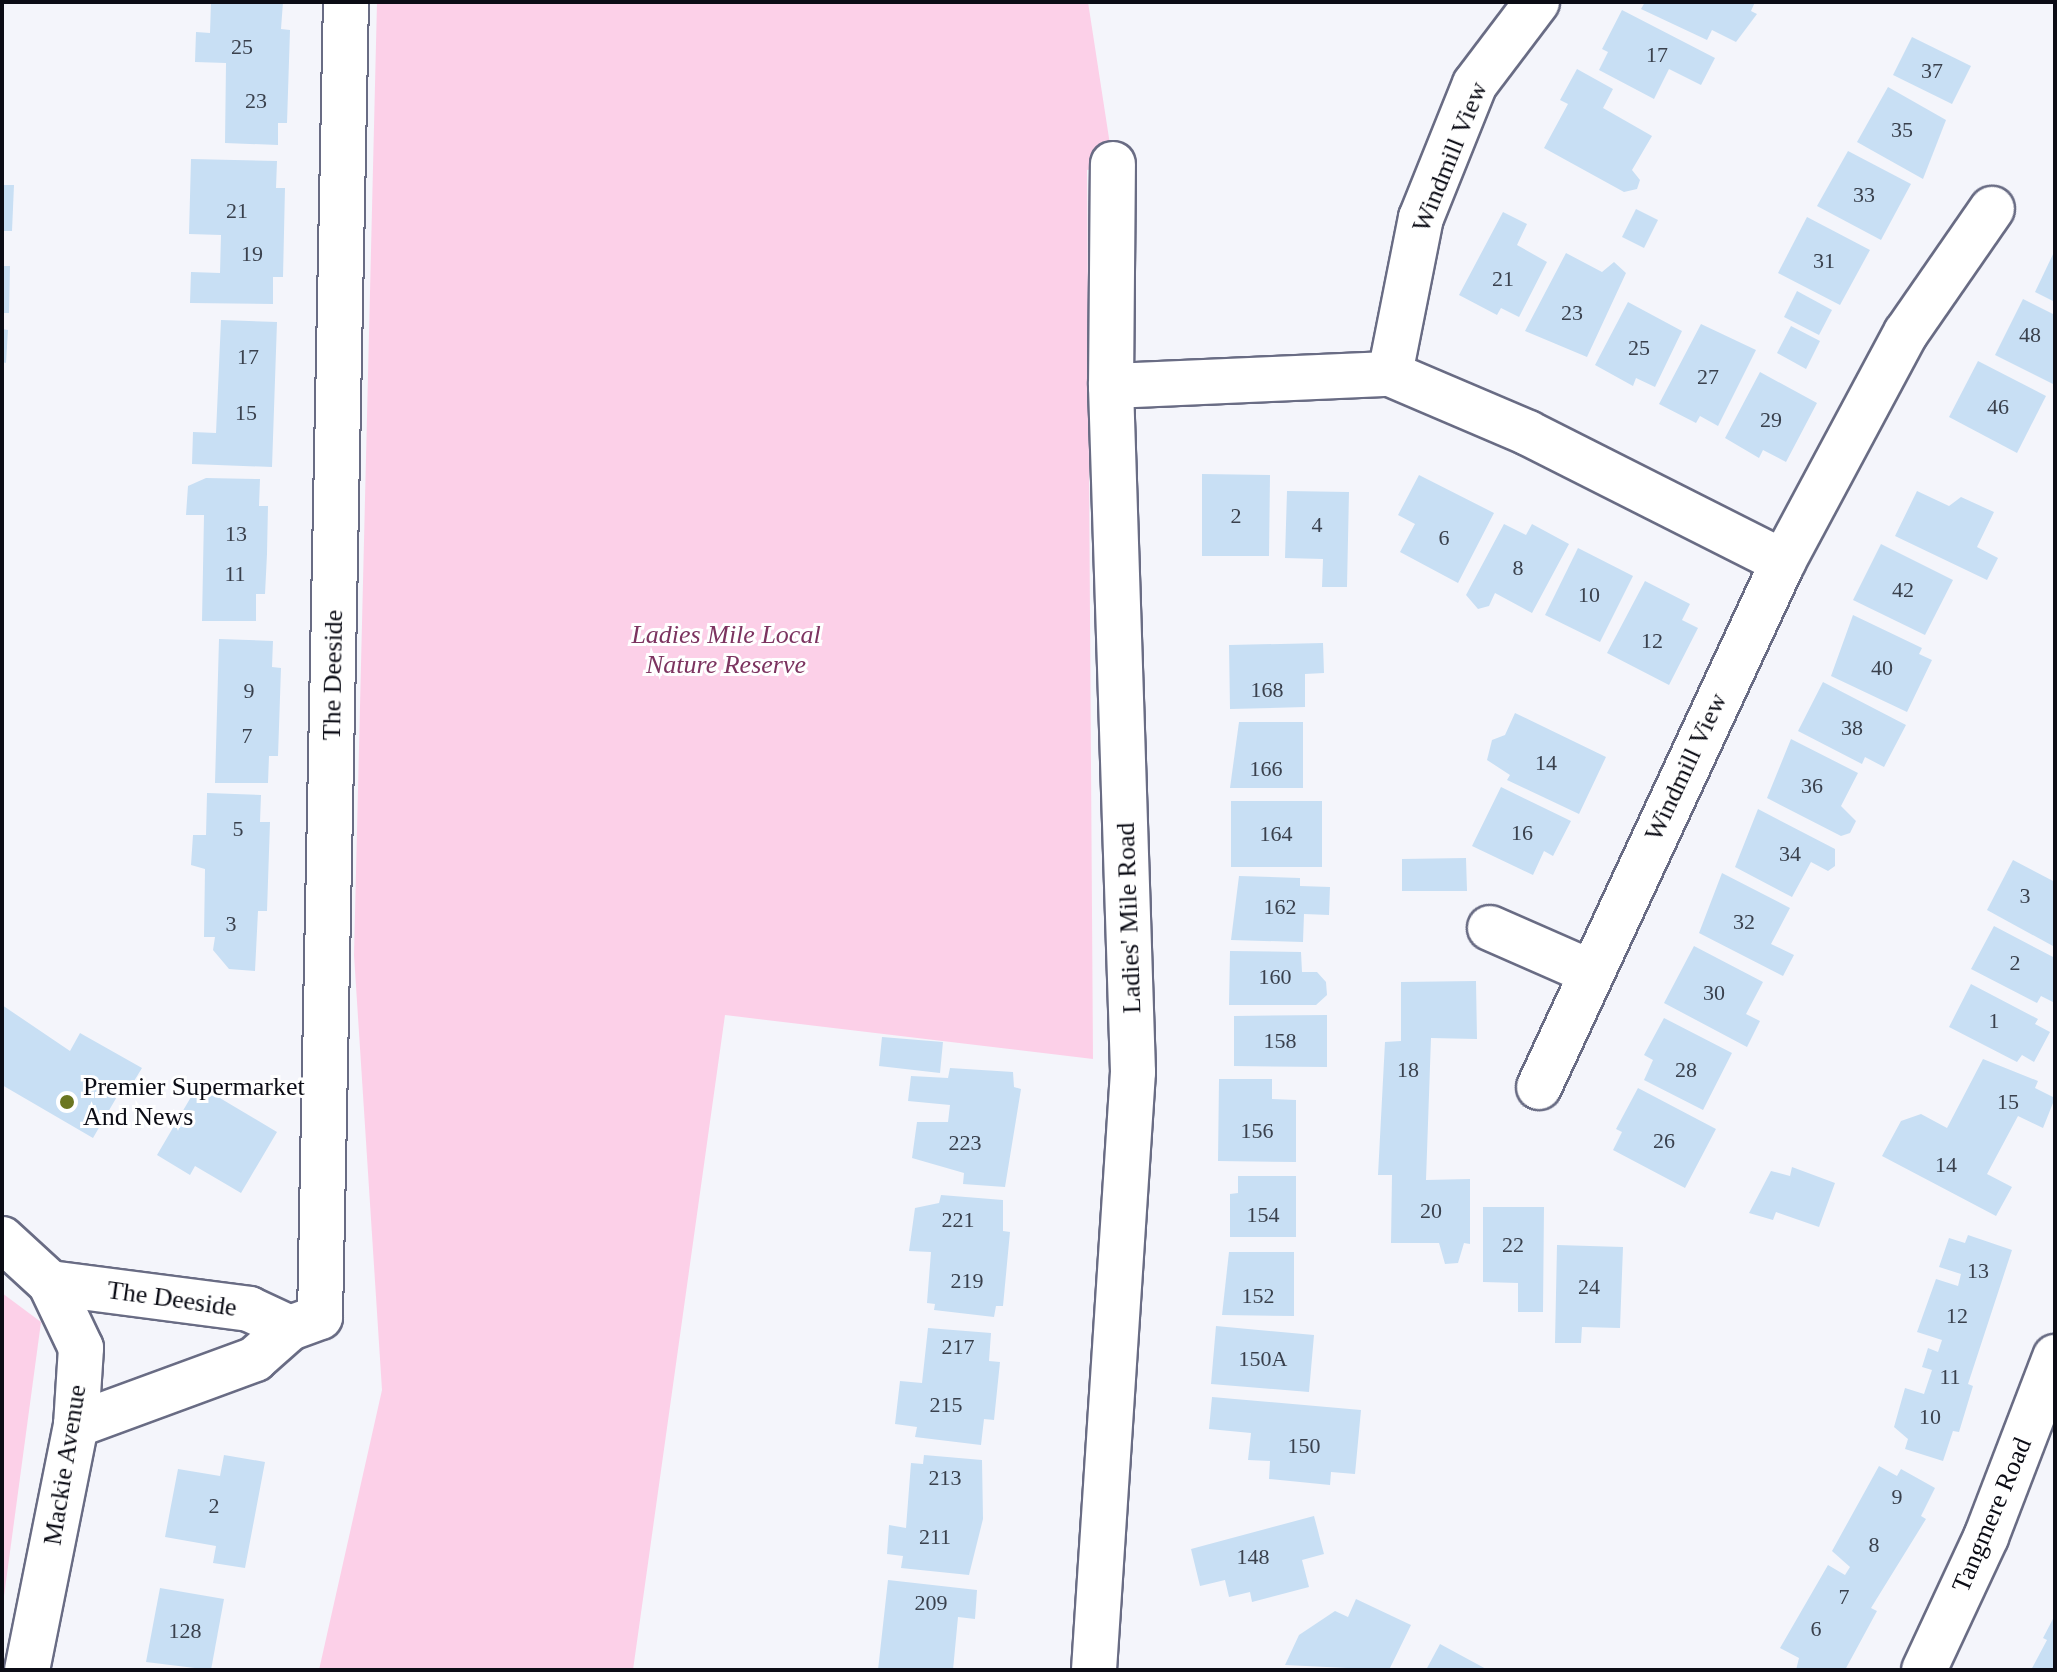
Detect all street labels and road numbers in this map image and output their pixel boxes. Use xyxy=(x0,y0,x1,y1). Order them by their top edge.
street label: Windmill View xyxy=(1406,77,1494,237)
street label: The Deeside xyxy=(316,609,350,741)
street label: Windmill View xyxy=(1638,688,1734,846)
street label: Ladies' Mile Road xyxy=(1110,822,1148,1014)
street label: The Deeside xyxy=(105,1274,239,1324)
street label: Mackie Avenue xyxy=(37,1382,93,1548)
street label: Tangmere Road xyxy=(1945,1433,2039,1597)

